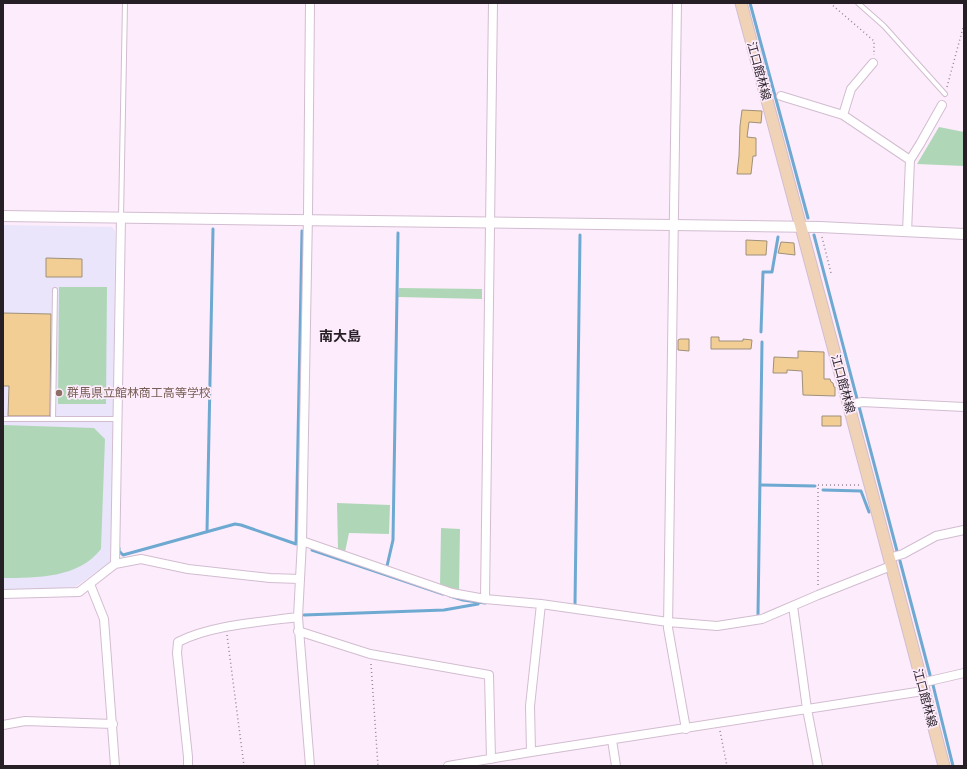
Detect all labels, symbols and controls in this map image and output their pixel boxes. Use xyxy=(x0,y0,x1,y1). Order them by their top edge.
street label: 江口館林線 xyxy=(745,40,774,102)
district label: 南大島 xyxy=(319,329,361,344)
street label: 江口館林線 xyxy=(829,353,858,415)
place label: 群馬県立館林商工高等学校 xyxy=(67,386,211,399)
marker: 群馬県立館林商工高等学校 xyxy=(54,388,64,398)
street label: 江口館林線 xyxy=(911,667,940,729)

